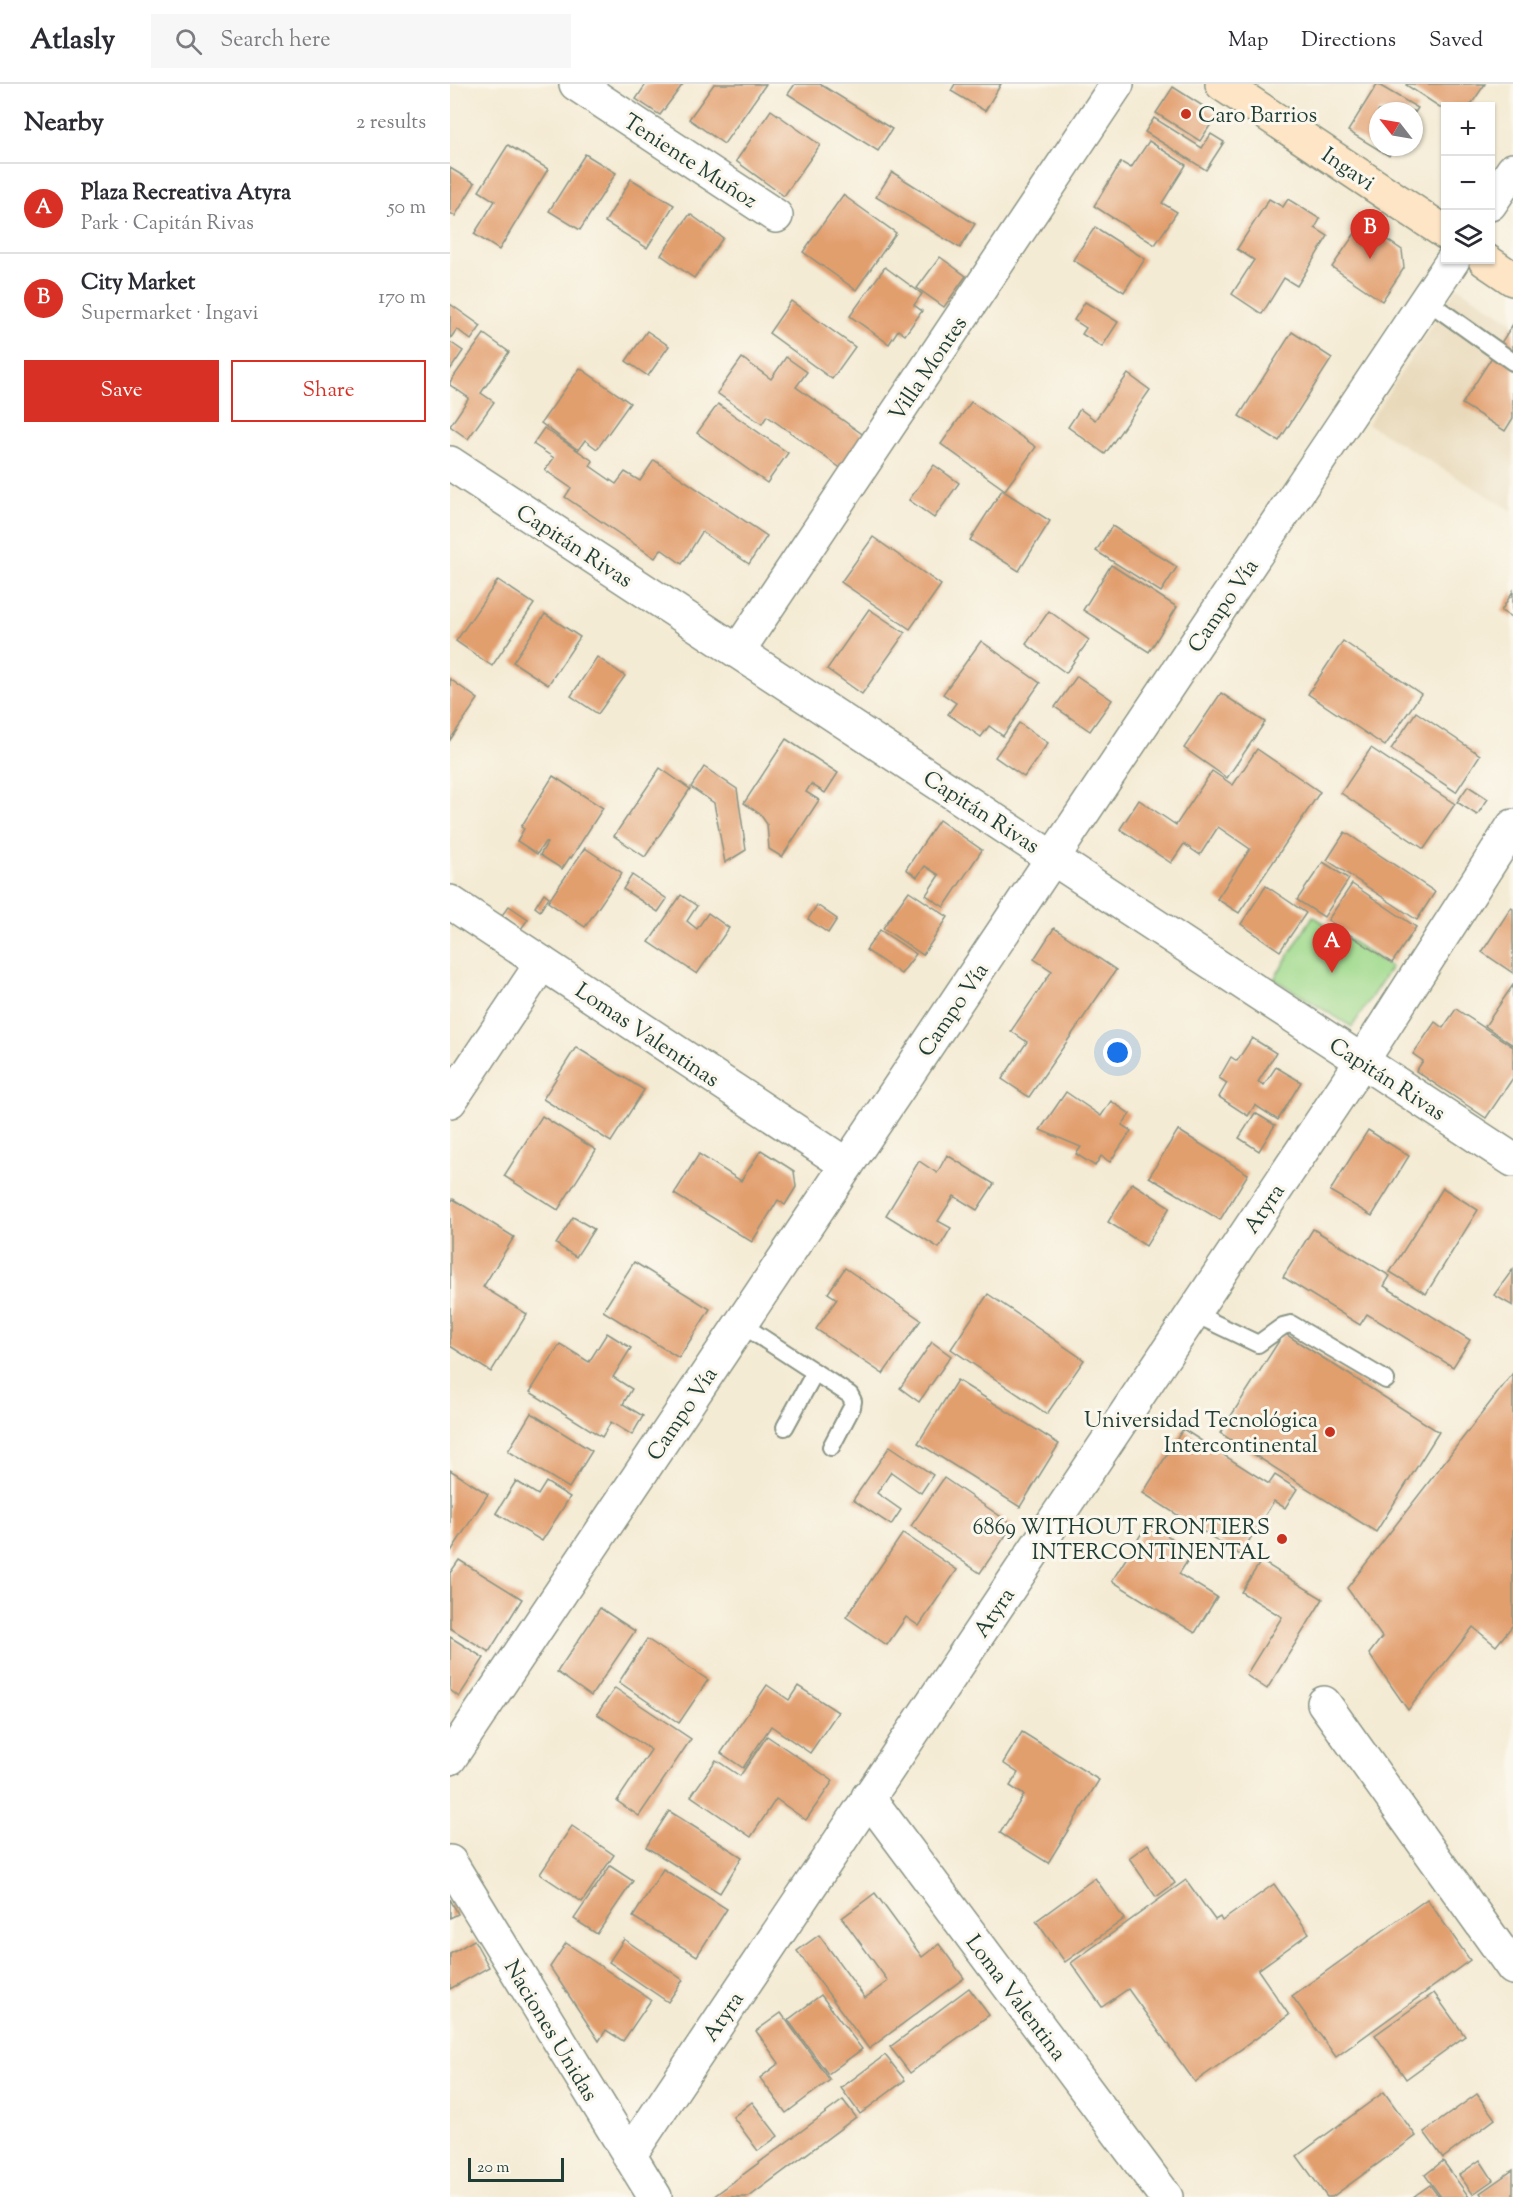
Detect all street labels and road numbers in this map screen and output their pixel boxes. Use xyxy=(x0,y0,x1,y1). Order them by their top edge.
street label: Teniente Muñoz xyxy=(616,107,763,218)
street label: Ingavi xyxy=(1314,141,1380,200)
street label: Villa Montes xyxy=(882,311,977,429)
street label: Capitán Rivas xyxy=(509,498,638,597)
street label: Campo Vía xyxy=(1181,553,1268,660)
street label: Capitán Rivas xyxy=(916,764,1045,863)
street label: Campo Vía xyxy=(911,957,998,1064)
street label: Lomas Valentinas xyxy=(568,976,725,1097)
street label: Capitán Rivas xyxy=(1322,1031,1451,1130)
street label: Atyra xyxy=(1237,1178,1294,1241)
street label: Campo Vía xyxy=(640,1361,727,1468)
street label: Atyra xyxy=(967,1582,1024,1645)
street label: Loma Valentina xyxy=(956,1929,1073,2069)
street label: Naciones Unidas xyxy=(494,1955,604,2108)
street label: Atyra xyxy=(696,1986,753,2049)

